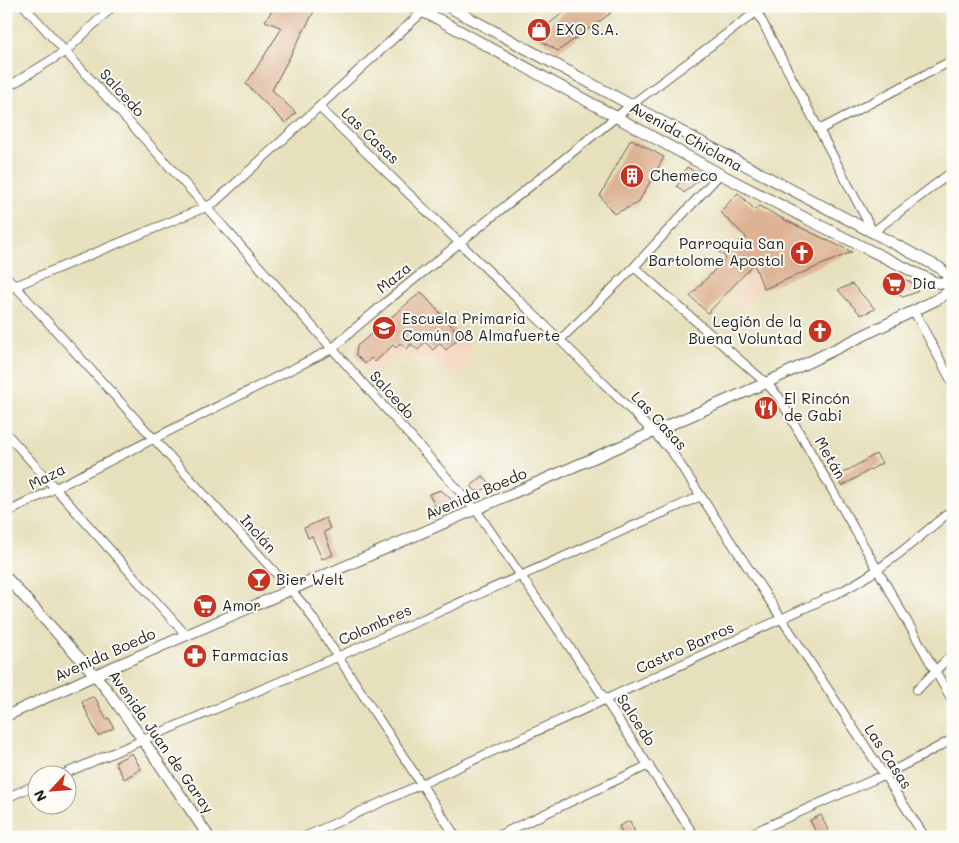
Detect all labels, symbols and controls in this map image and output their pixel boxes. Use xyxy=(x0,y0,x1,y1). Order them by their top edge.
shop icon: EXO S.A. xyxy=(526,17,552,43)
place label: EXO S.A. xyxy=(556,19,619,39)
street label: Salcedo xyxy=(96,64,150,121)
street label: Avenida Chiclana xyxy=(627,97,746,175)
street label: Las Casas xyxy=(337,103,404,168)
building icon: Chemeco xyxy=(619,163,645,189)
place label: Chemeco xyxy=(650,165,718,185)
place label: Parroquia San Bartolome Apostol xyxy=(649,233,784,270)
church icon: Parroquia San Bartolome Apostol xyxy=(789,240,815,266)
street label: Maza xyxy=(372,257,415,297)
supermarket icon: Dia xyxy=(881,271,907,297)
place label: Dia xyxy=(912,273,936,293)
place label: Escuela Primaria Común 08 Almafuerte xyxy=(402,308,560,345)
place label: Legión de la Buena Voluntad xyxy=(688,311,802,348)
school or university icon: Escuela Primaria Común 08 Almafuerte xyxy=(371,315,397,341)
church icon: Legión de la Buena Voluntad xyxy=(807,318,833,344)
street label: Salcedo xyxy=(366,366,420,423)
street label: Las Casas xyxy=(627,387,692,454)
place label: El Rincón de Gabi xyxy=(784,388,850,425)
restaurant icon: El Rincón de Gabi xyxy=(753,395,779,421)
street label: Metán xyxy=(811,433,851,482)
street label: Maza xyxy=(25,458,68,494)
street label: Avenida Boedo xyxy=(422,463,530,523)
street label: Inclán xyxy=(236,510,281,557)
bar icon: Bier Welt xyxy=(246,567,272,593)
place label: Bier Welt xyxy=(276,569,344,589)
supermarket icon: Amor xyxy=(192,593,218,619)
place label: Amor xyxy=(222,595,261,615)
street label: Colombres xyxy=(335,599,414,649)
street label: Castro Barros xyxy=(633,617,737,678)
street label: Avenida Boedo xyxy=(51,623,158,685)
pharmacy icon: Farmacias xyxy=(182,643,208,669)
place label: Farmacias xyxy=(212,645,289,665)
street label: Avenida Juan de Garay xyxy=(105,666,219,817)
street label: Salcedo xyxy=(613,690,661,749)
street label: Las Casas xyxy=(860,720,917,793)
north arrow xyxy=(28,766,78,816)
text: N xyxy=(29,787,51,805)

